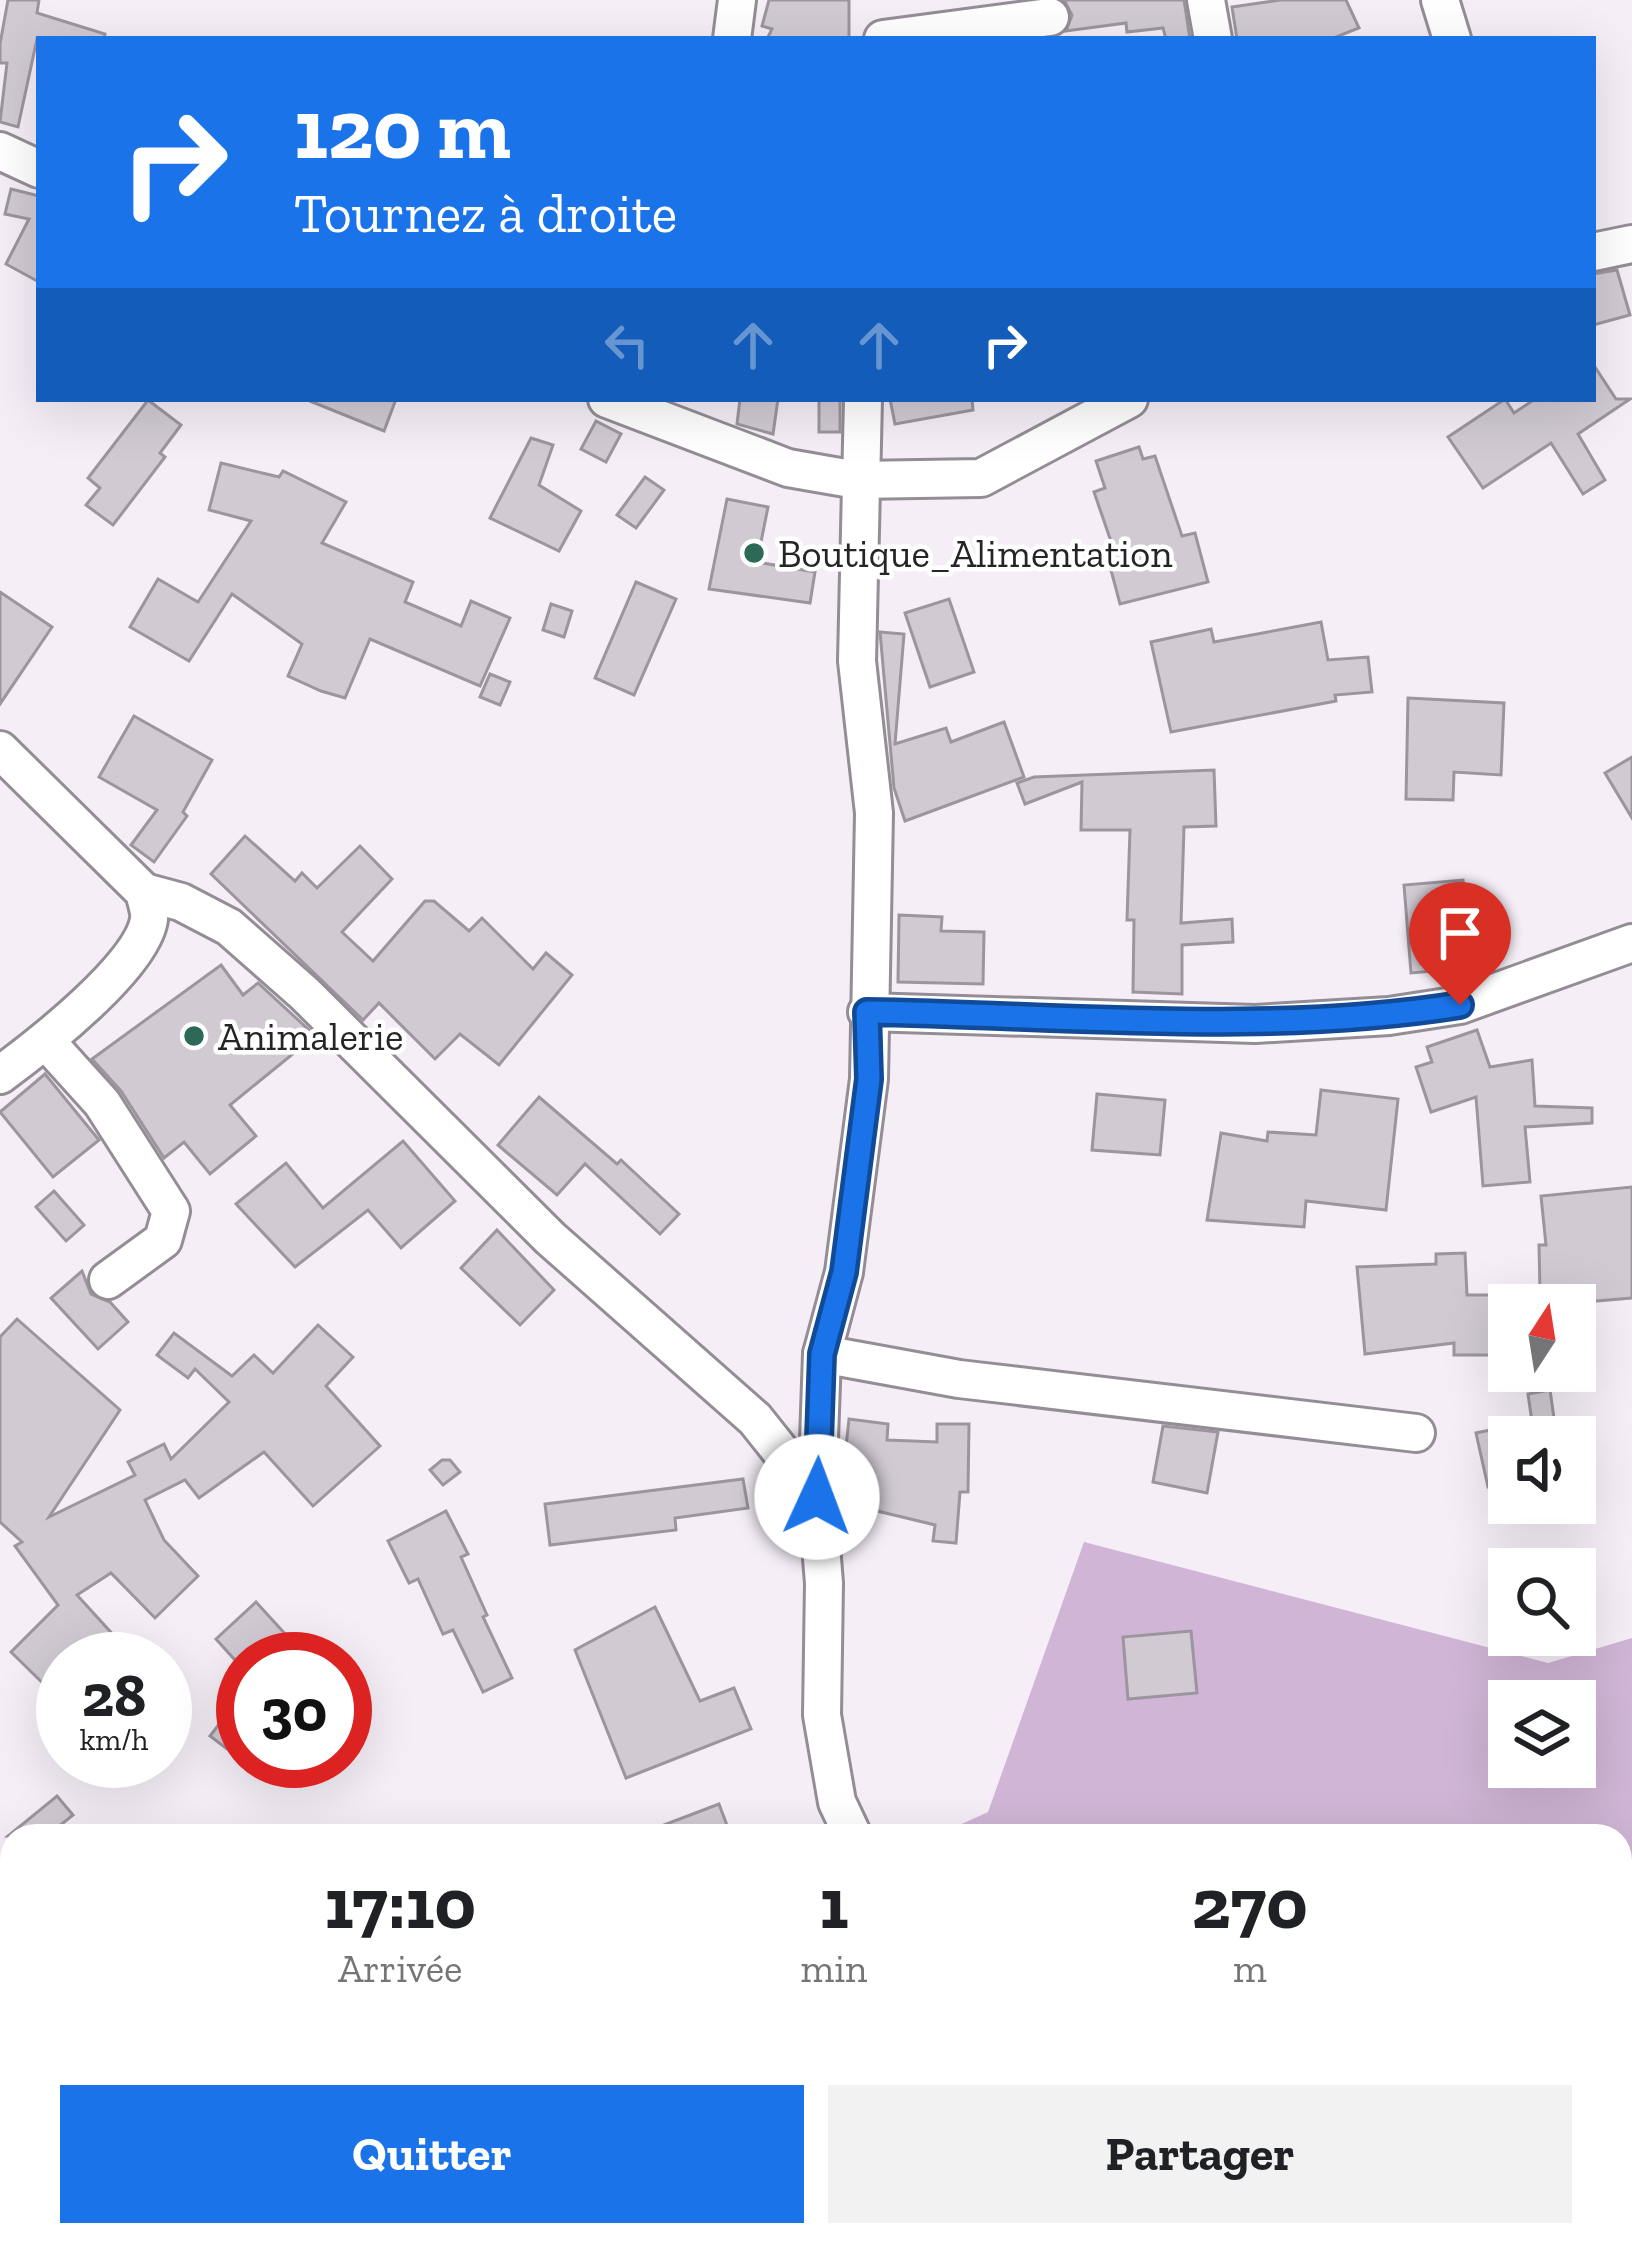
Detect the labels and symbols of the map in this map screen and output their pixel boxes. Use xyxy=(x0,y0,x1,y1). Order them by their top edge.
place label: Boutique_Alimentation xyxy=(778,530,1173,577)
marker: Boutique_Alimentation xyxy=(741,540,767,566)
pin xyxy=(1409,882,1511,1005)
place label: Animalerie xyxy=(218,1013,403,1060)
marker: Animalerie xyxy=(181,1023,207,1049)
north arrow xyxy=(1488,1284,1596,1392)
position arrow xyxy=(754,1434,880,1560)
speed limit sign: 30 xyxy=(216,1632,372,1788)

